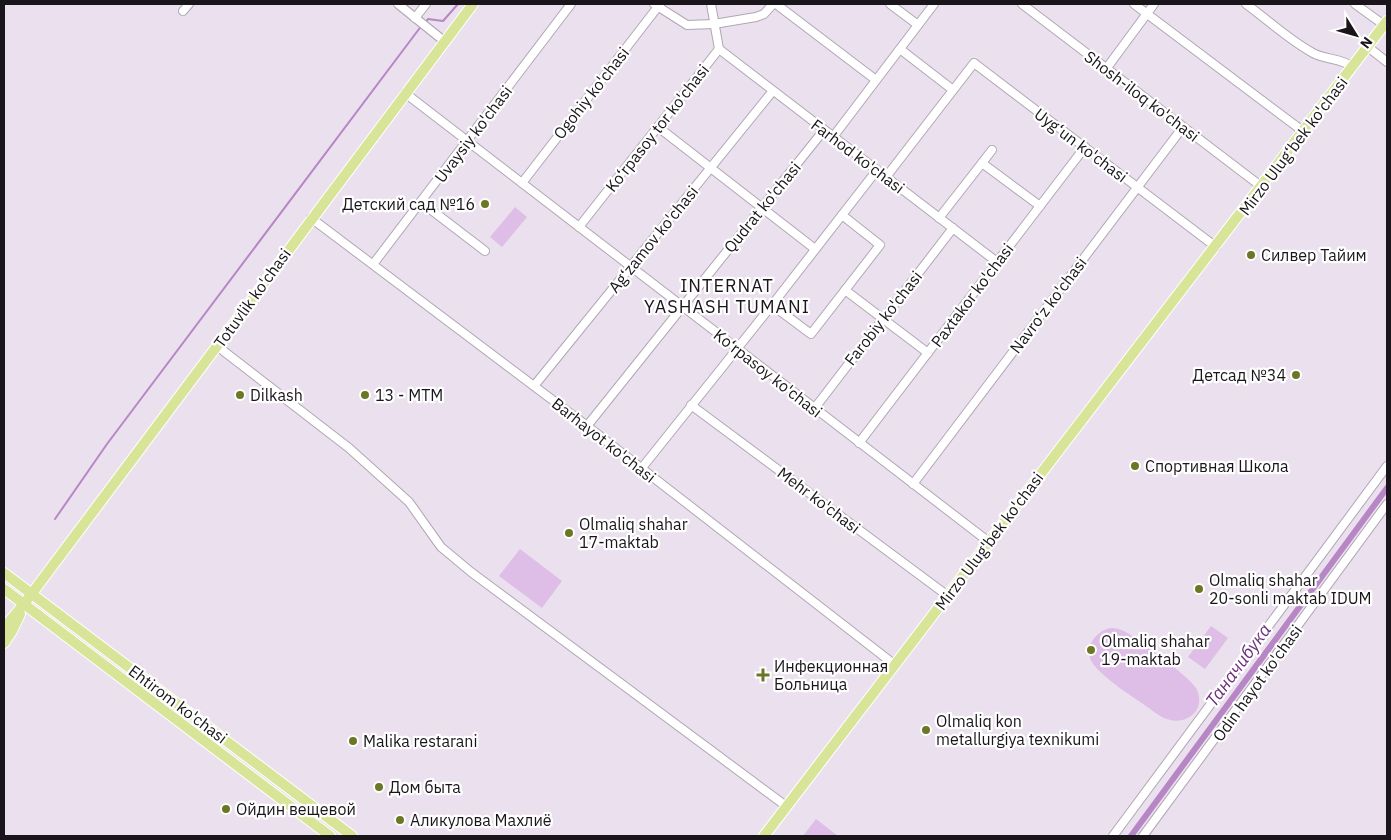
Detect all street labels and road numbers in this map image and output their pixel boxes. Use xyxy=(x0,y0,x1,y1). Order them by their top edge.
street label: Ogohiy ko'chasi xyxy=(549,43,633,143)
street label: Shosh-iloq ko'chasi xyxy=(1081,46,1203,146)
street label: Ko‘rpasoy tor ko'chasi xyxy=(601,60,713,196)
street label: Mirzo Ulug‘bek ko'chasi xyxy=(1234,73,1352,219)
street label: Uvaysiy ko'chasi xyxy=(430,82,516,186)
street label: Uyg‘un ko'chasi xyxy=(1031,104,1131,186)
street label: Farhod ko'chasi xyxy=(807,114,909,198)
street label: Qudrat ko'chasi xyxy=(719,157,805,257)
street label: Ag‘zamov ko'chasi xyxy=(604,182,702,296)
street label: Paxtakor ko'chasi xyxy=(926,239,1018,351)
street label: Totuvlik ko'chasi xyxy=(209,244,295,352)
street label: Navro‘z ko'chasi xyxy=(1005,253,1091,357)
street label: Farobiy ko'chasi xyxy=(840,267,926,369)
street label: Ko‘rpasoy ko'chasi xyxy=(710,324,826,422)
street label: Barhayot ko'chasi xyxy=(548,393,660,487)
street label: Mehr ko'chasi xyxy=(774,462,864,538)
street label: Mirzo Ulug'bek ko'chasi xyxy=(931,468,1047,614)
street label: Odin hayot ko'chasi xyxy=(1208,621,1306,745)
street label: Ehtirom ko'chasi xyxy=(125,660,231,748)

